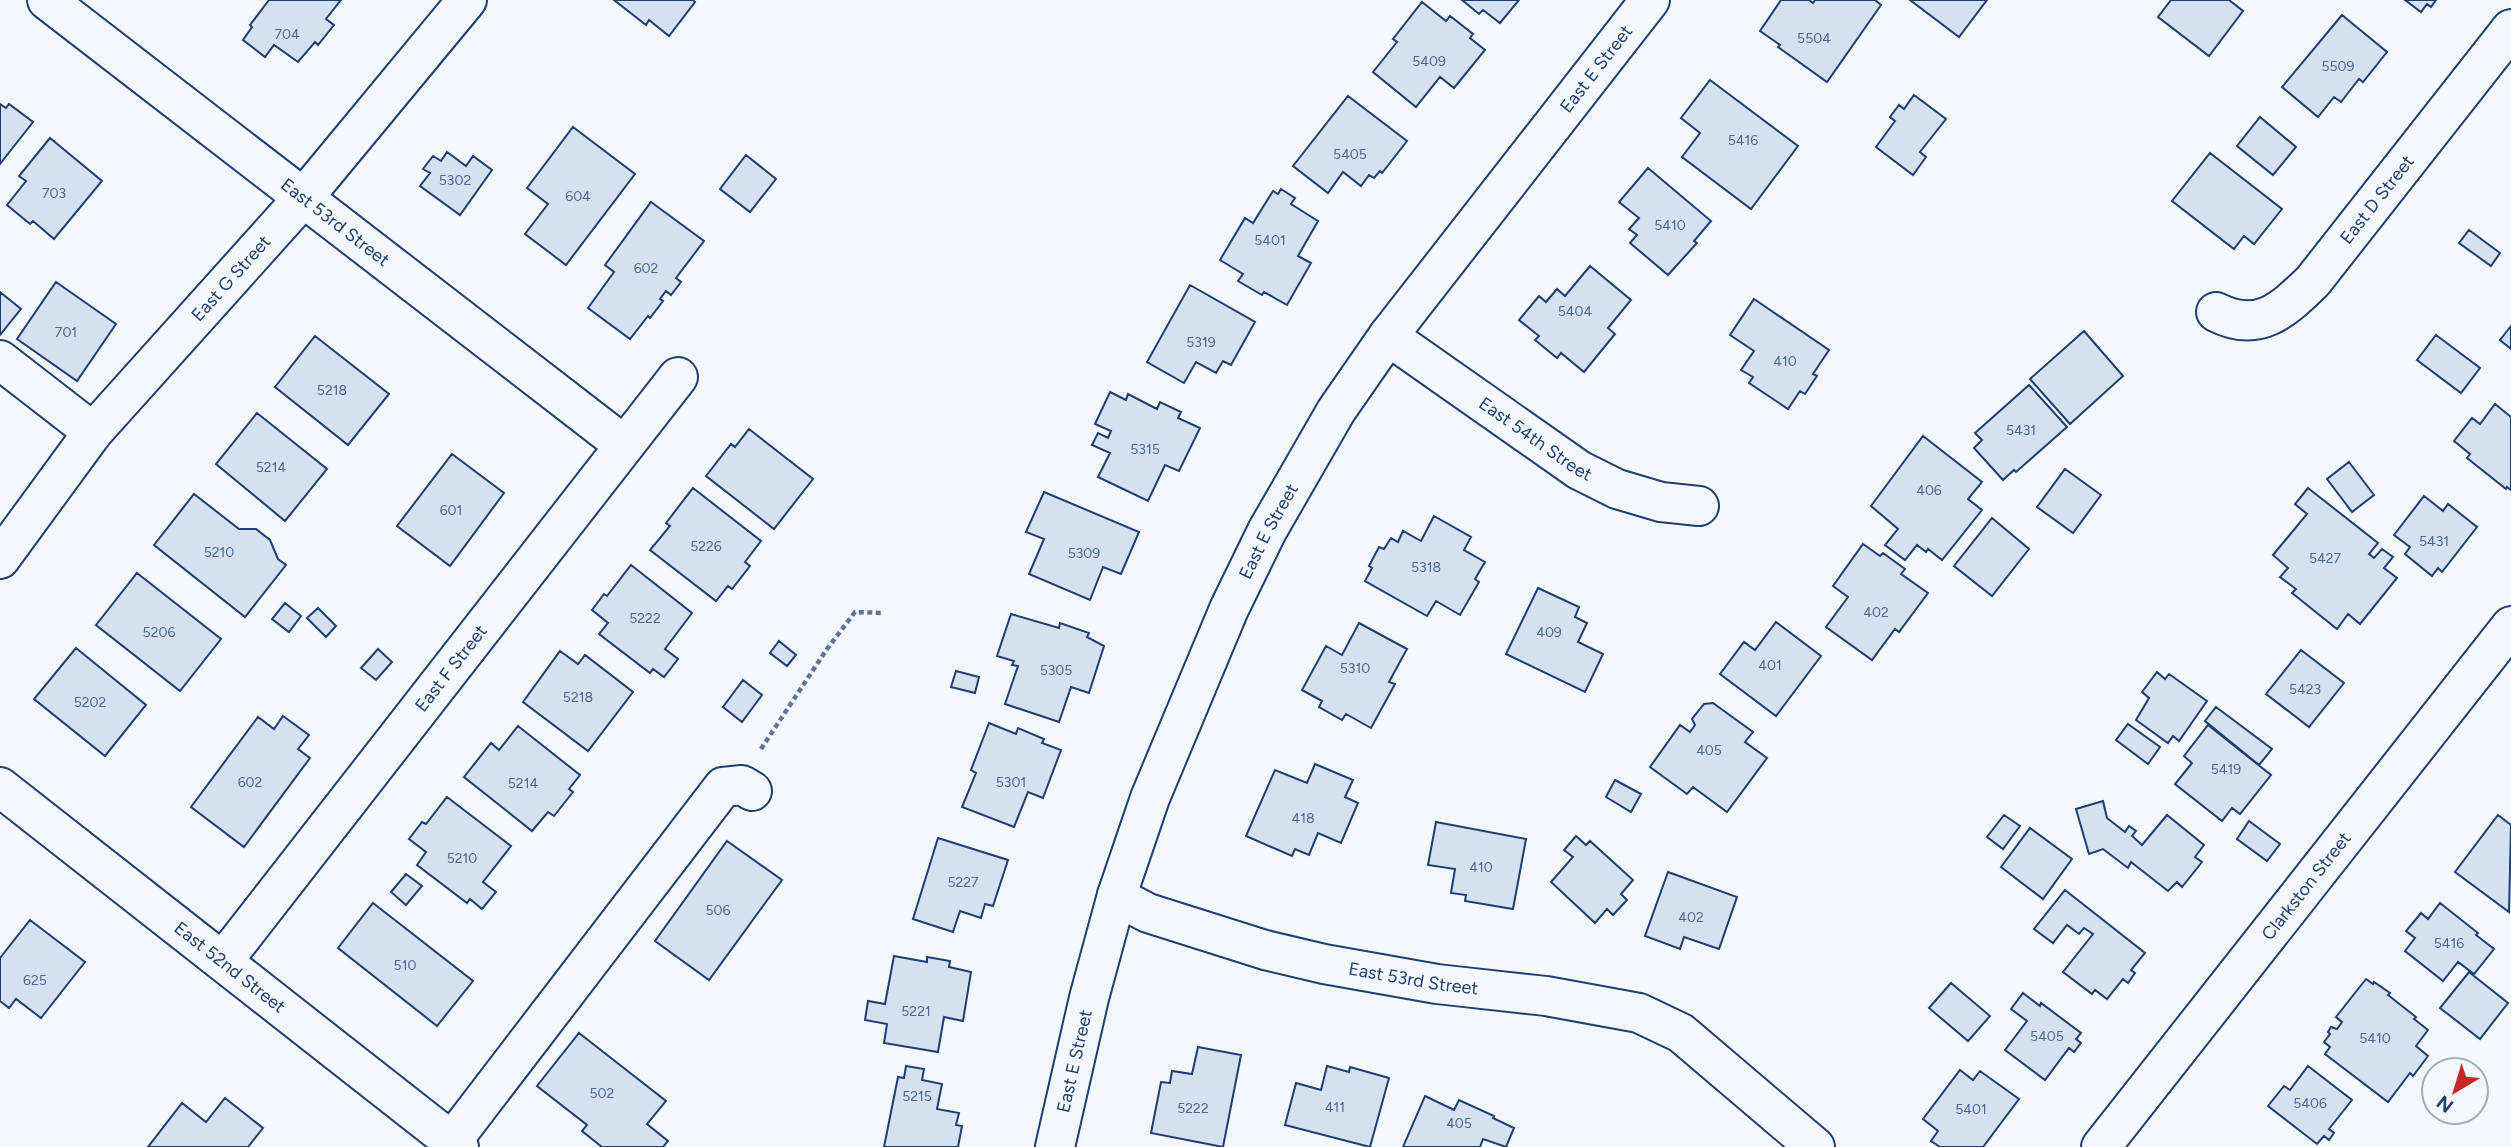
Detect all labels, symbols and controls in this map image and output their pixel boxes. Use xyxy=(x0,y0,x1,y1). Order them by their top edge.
street label: East E Street xyxy=(1555,21,1637,117)
house number: 704 xyxy=(274,26,300,43)
house number: 5504 xyxy=(1797,30,1831,47)
house number: 5409 xyxy=(1412,53,1446,70)
house number: 5509 xyxy=(2322,58,2355,75)
house number: 5416 xyxy=(1728,132,1758,149)
house number: 5405 xyxy=(1333,146,1367,163)
street label: East D Street xyxy=(2335,151,2419,248)
house number: 5302 xyxy=(439,172,471,189)
street label: East 53rd Street xyxy=(277,174,394,271)
house number: 703 xyxy=(42,185,66,202)
house number: 604 xyxy=(565,188,591,205)
house number: 5410 xyxy=(1654,217,1686,234)
street label: East G Street xyxy=(187,231,275,326)
house number: 5401 xyxy=(1254,232,1286,249)
house number: 602 xyxy=(634,260,658,277)
house number: 5404 xyxy=(1558,303,1593,320)
house number: 701 xyxy=(55,324,77,341)
house number: 5319 xyxy=(1186,334,1216,351)
house number: 410 xyxy=(1773,353,1797,370)
house number: 5218 xyxy=(317,382,347,399)
street label: East 54th Street xyxy=(1475,392,1596,486)
house number: 5431 xyxy=(2006,422,2036,439)
house number: 5315 xyxy=(1130,441,1160,458)
house number: 5214 xyxy=(256,459,286,476)
street label: East E Street xyxy=(1234,480,1303,583)
house number: 406 xyxy=(1916,482,1942,499)
house number: 601 xyxy=(440,502,462,519)
house number: 5431 xyxy=(2419,533,2449,550)
house number: 5226 xyxy=(690,538,722,555)
house number: 5210 xyxy=(204,544,234,561)
house number: 5309 xyxy=(1068,545,1100,562)
house number: 5427 xyxy=(2309,550,2342,567)
house number: 5318 xyxy=(1411,559,1441,576)
house number: 402 xyxy=(1863,604,1889,621)
house number: 5222 xyxy=(629,610,661,627)
street label: East F Street xyxy=(410,620,492,716)
house number: 5206 xyxy=(143,624,175,641)
house number: 409 xyxy=(1536,624,1562,641)
house number: 401 xyxy=(1758,657,1782,674)
house number: 5310 xyxy=(1340,660,1370,677)
house number: 5305 xyxy=(1040,662,1072,679)
house number: 5423 xyxy=(2289,681,2321,698)
house number: 5218 xyxy=(563,689,593,706)
house number: 5202 xyxy=(74,694,106,711)
house number: 405 xyxy=(1696,742,1722,759)
house number: 5419 xyxy=(2211,761,2241,778)
house number: 602 xyxy=(238,774,262,791)
house number: 5301 xyxy=(996,774,1026,791)
house number: 5214 xyxy=(508,775,538,792)
house number: 418 xyxy=(1291,810,1315,827)
street label: Clarkston Street xyxy=(2257,827,2356,945)
house number: 5210 xyxy=(447,850,477,867)
house number: 410 xyxy=(1469,859,1493,876)
house number: 5227 xyxy=(947,874,979,891)
house number: 506 xyxy=(706,902,731,919)
house number: 402 xyxy=(1678,909,1704,926)
street label: East 52nd Street xyxy=(170,917,290,1018)
house number: 5416 xyxy=(2434,935,2464,952)
house number: 510 xyxy=(394,957,416,974)
street label: East 53rd Street xyxy=(1347,958,1480,1000)
house number: 625 xyxy=(23,972,47,989)
house number: 5221 xyxy=(901,1003,931,1020)
street label: East E Street xyxy=(1052,1007,1097,1115)
house number: 5405 xyxy=(2030,1028,2064,1045)
house number: 5410 xyxy=(2359,1030,2391,1047)
north arrow xyxy=(2420,1056,2490,1126)
house number: 502 xyxy=(590,1085,614,1102)
house number: 5215 xyxy=(902,1088,932,1105)
text: N xyxy=(2432,1090,2458,1118)
house number: 5406 xyxy=(2293,1095,2327,1112)
house number: 411 xyxy=(1325,1099,1345,1116)
house number: 5222 xyxy=(1177,1100,1209,1117)
house number: 5401 xyxy=(1955,1101,1987,1118)
house number: 405 xyxy=(1446,1115,1472,1132)

